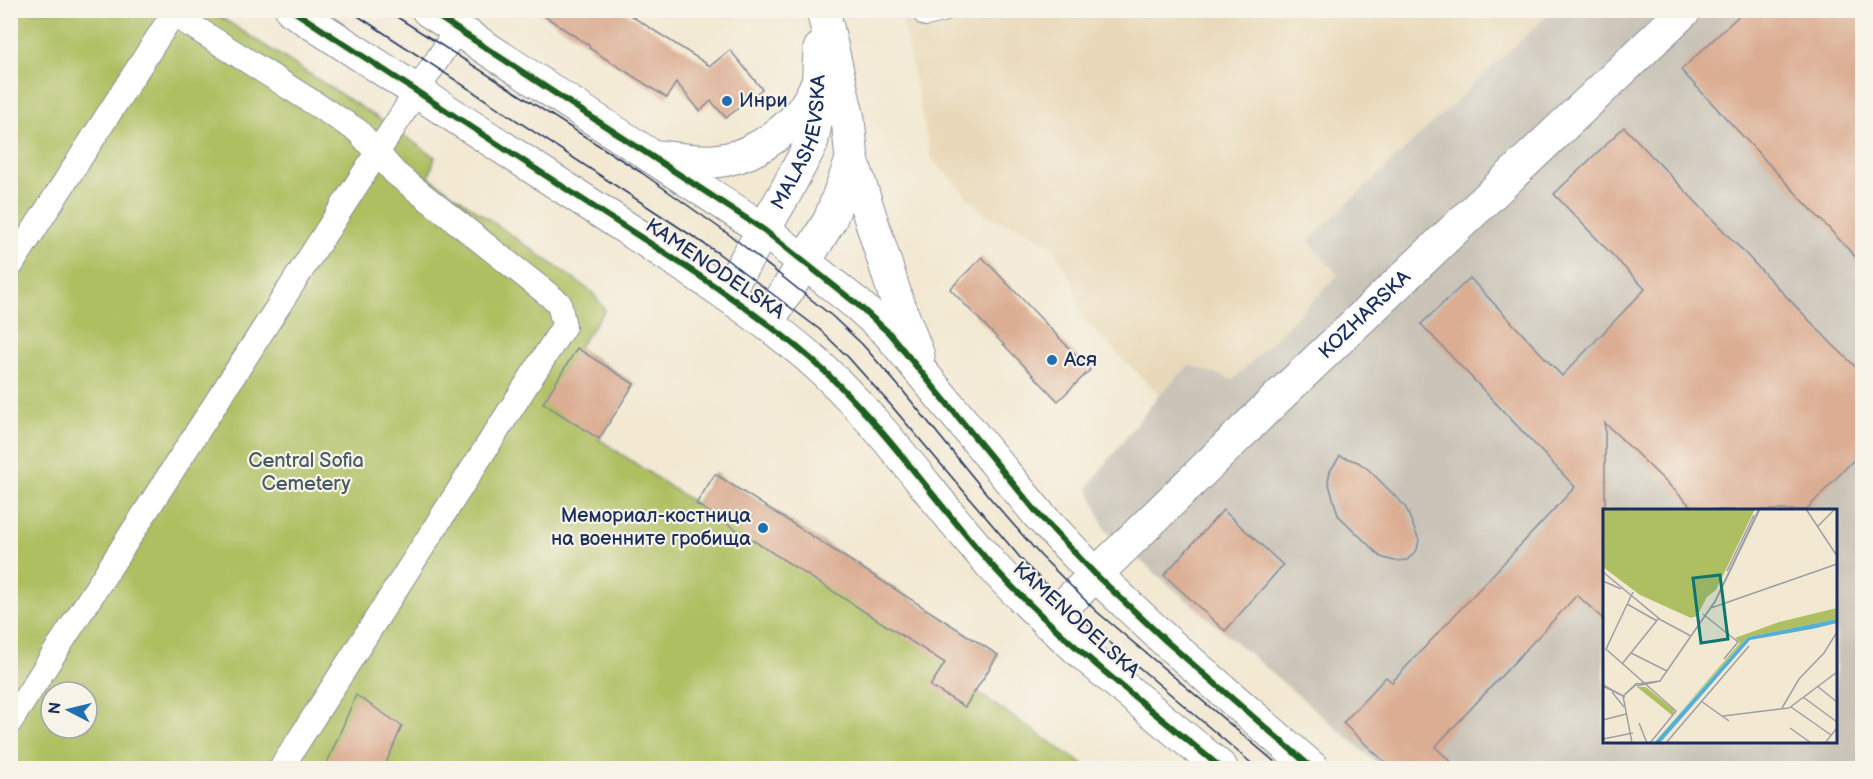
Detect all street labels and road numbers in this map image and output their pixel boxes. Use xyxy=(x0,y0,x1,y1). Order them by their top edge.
street label: MALASHEVSKA xyxy=(766,73,831,214)
street label: KAMENODELSKA xyxy=(641,214,790,325)
street label: KOZHARSKA xyxy=(1314,265,1416,364)
street label: KAMENODELSKA xyxy=(1008,557,1145,684)

